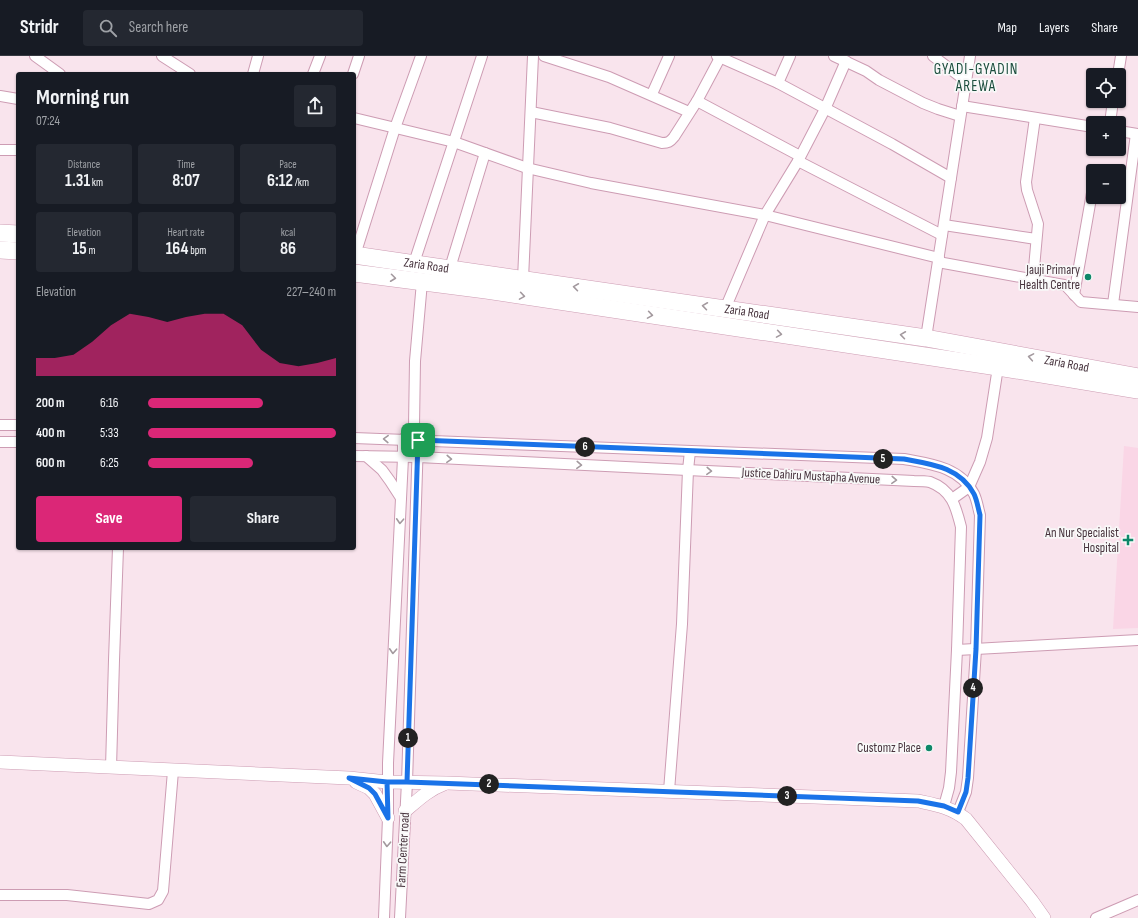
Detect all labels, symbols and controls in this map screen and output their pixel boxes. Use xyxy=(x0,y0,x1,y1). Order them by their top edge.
search box xyxy=(83,10,363,46)
text: Stridr xyxy=(20,16,59,39)
icon: search xyxy=(97,17,119,39)
text: Search here xyxy=(129,18,188,37)
text: Map xyxy=(997,19,1017,36)
text: Layers xyxy=(1039,19,1069,36)
text: Share xyxy=(1091,19,1118,36)
district label: GYADI-GYADIN AREWA xyxy=(934,60,1018,96)
map controls xyxy=(1086,68,1126,204)
button: locate xyxy=(1086,68,1126,108)
text: Morning run xyxy=(36,84,129,111)
button: share xyxy=(294,85,336,127)
text: 07:24 xyxy=(36,113,60,129)
button: + xyxy=(1086,116,1126,156)
text: Distance xyxy=(68,158,100,171)
text: Time xyxy=(177,158,195,171)
text: Pace xyxy=(279,158,297,171)
button: − xyxy=(1086,164,1126,204)
text: 1.31 xyxy=(65,171,90,191)
text: 8:07 xyxy=(172,171,200,191)
text: 6:12 xyxy=(267,171,293,191)
text: km xyxy=(90,176,103,189)
text: /km xyxy=(293,176,309,189)
text: Elevation xyxy=(67,226,101,239)
text: Heart rate xyxy=(167,226,205,239)
text: kcal xyxy=(281,226,295,239)
text: 15 xyxy=(73,239,87,259)
text: 164 xyxy=(166,239,188,259)
text: 86 xyxy=(280,239,296,259)
text: m xyxy=(87,244,95,257)
text: bpm xyxy=(188,244,206,257)
street label: Zaria Road xyxy=(403,254,450,277)
place label: Jauji Primary Health Centre xyxy=(1019,262,1080,293)
marker: Jauji Primary Health Centre xyxy=(1083,272,1093,282)
one-way arrow xyxy=(390,273,396,282)
one-way arrow xyxy=(573,283,579,292)
text: Elevation xyxy=(36,284,76,300)
text: 227–240 m xyxy=(287,284,336,300)
one-way arrow xyxy=(518,291,525,299)
street label: Zaria Road xyxy=(723,301,770,323)
one-way arrow xyxy=(702,302,708,311)
one-way arrow xyxy=(647,310,653,319)
one-way arrow xyxy=(776,329,782,338)
one-way arrow xyxy=(900,331,906,340)
street label: Zaria Road xyxy=(1043,352,1090,376)
one-way arrow xyxy=(1028,354,1034,362)
text: 200 m xyxy=(36,395,65,411)
text: 6:16 xyxy=(100,395,118,411)
pin xyxy=(401,423,435,457)
text: 400 m xyxy=(36,425,65,441)
text: 5:33 xyxy=(100,425,119,441)
icon: arrive xyxy=(407,429,429,451)
one-way arrow xyxy=(383,435,389,443)
pin: 6 xyxy=(575,437,595,457)
text: 6 xyxy=(582,440,588,453)
pin: 5 xyxy=(873,449,893,469)
text: 5 xyxy=(881,452,885,465)
one-way arrow xyxy=(446,454,452,463)
text: 600 m xyxy=(36,455,65,471)
text: 6:25 xyxy=(100,455,119,471)
one-way arrow xyxy=(576,460,582,469)
street label: Justice Dahiru Mustapha Avenue xyxy=(740,464,881,488)
one-way arrow xyxy=(706,466,712,475)
one-way arrow xyxy=(891,475,897,484)
button: Save xyxy=(36,496,182,542)
button: Share xyxy=(190,496,336,542)
one-way arrow xyxy=(395,518,404,524)
place label: An Nur Specialist Hospital xyxy=(1044,525,1119,556)
marker: An Nur Specialist Hospital xyxy=(1122,534,1134,546)
one-way arrow xyxy=(389,648,398,654)
pin: 4 xyxy=(963,678,983,698)
text: 4 xyxy=(970,681,976,694)
pin: 1 xyxy=(398,728,418,748)
text: 1 xyxy=(406,731,410,744)
place label: Customz Place xyxy=(857,740,921,756)
marker: Customz Place xyxy=(924,743,934,753)
pin: 2 xyxy=(479,774,499,794)
text: 2 xyxy=(487,777,491,790)
pin: 3 xyxy=(777,786,797,806)
text: 3 xyxy=(785,789,789,802)
street label: Farm Center road xyxy=(393,812,413,888)
one-way arrow xyxy=(383,841,391,847)

